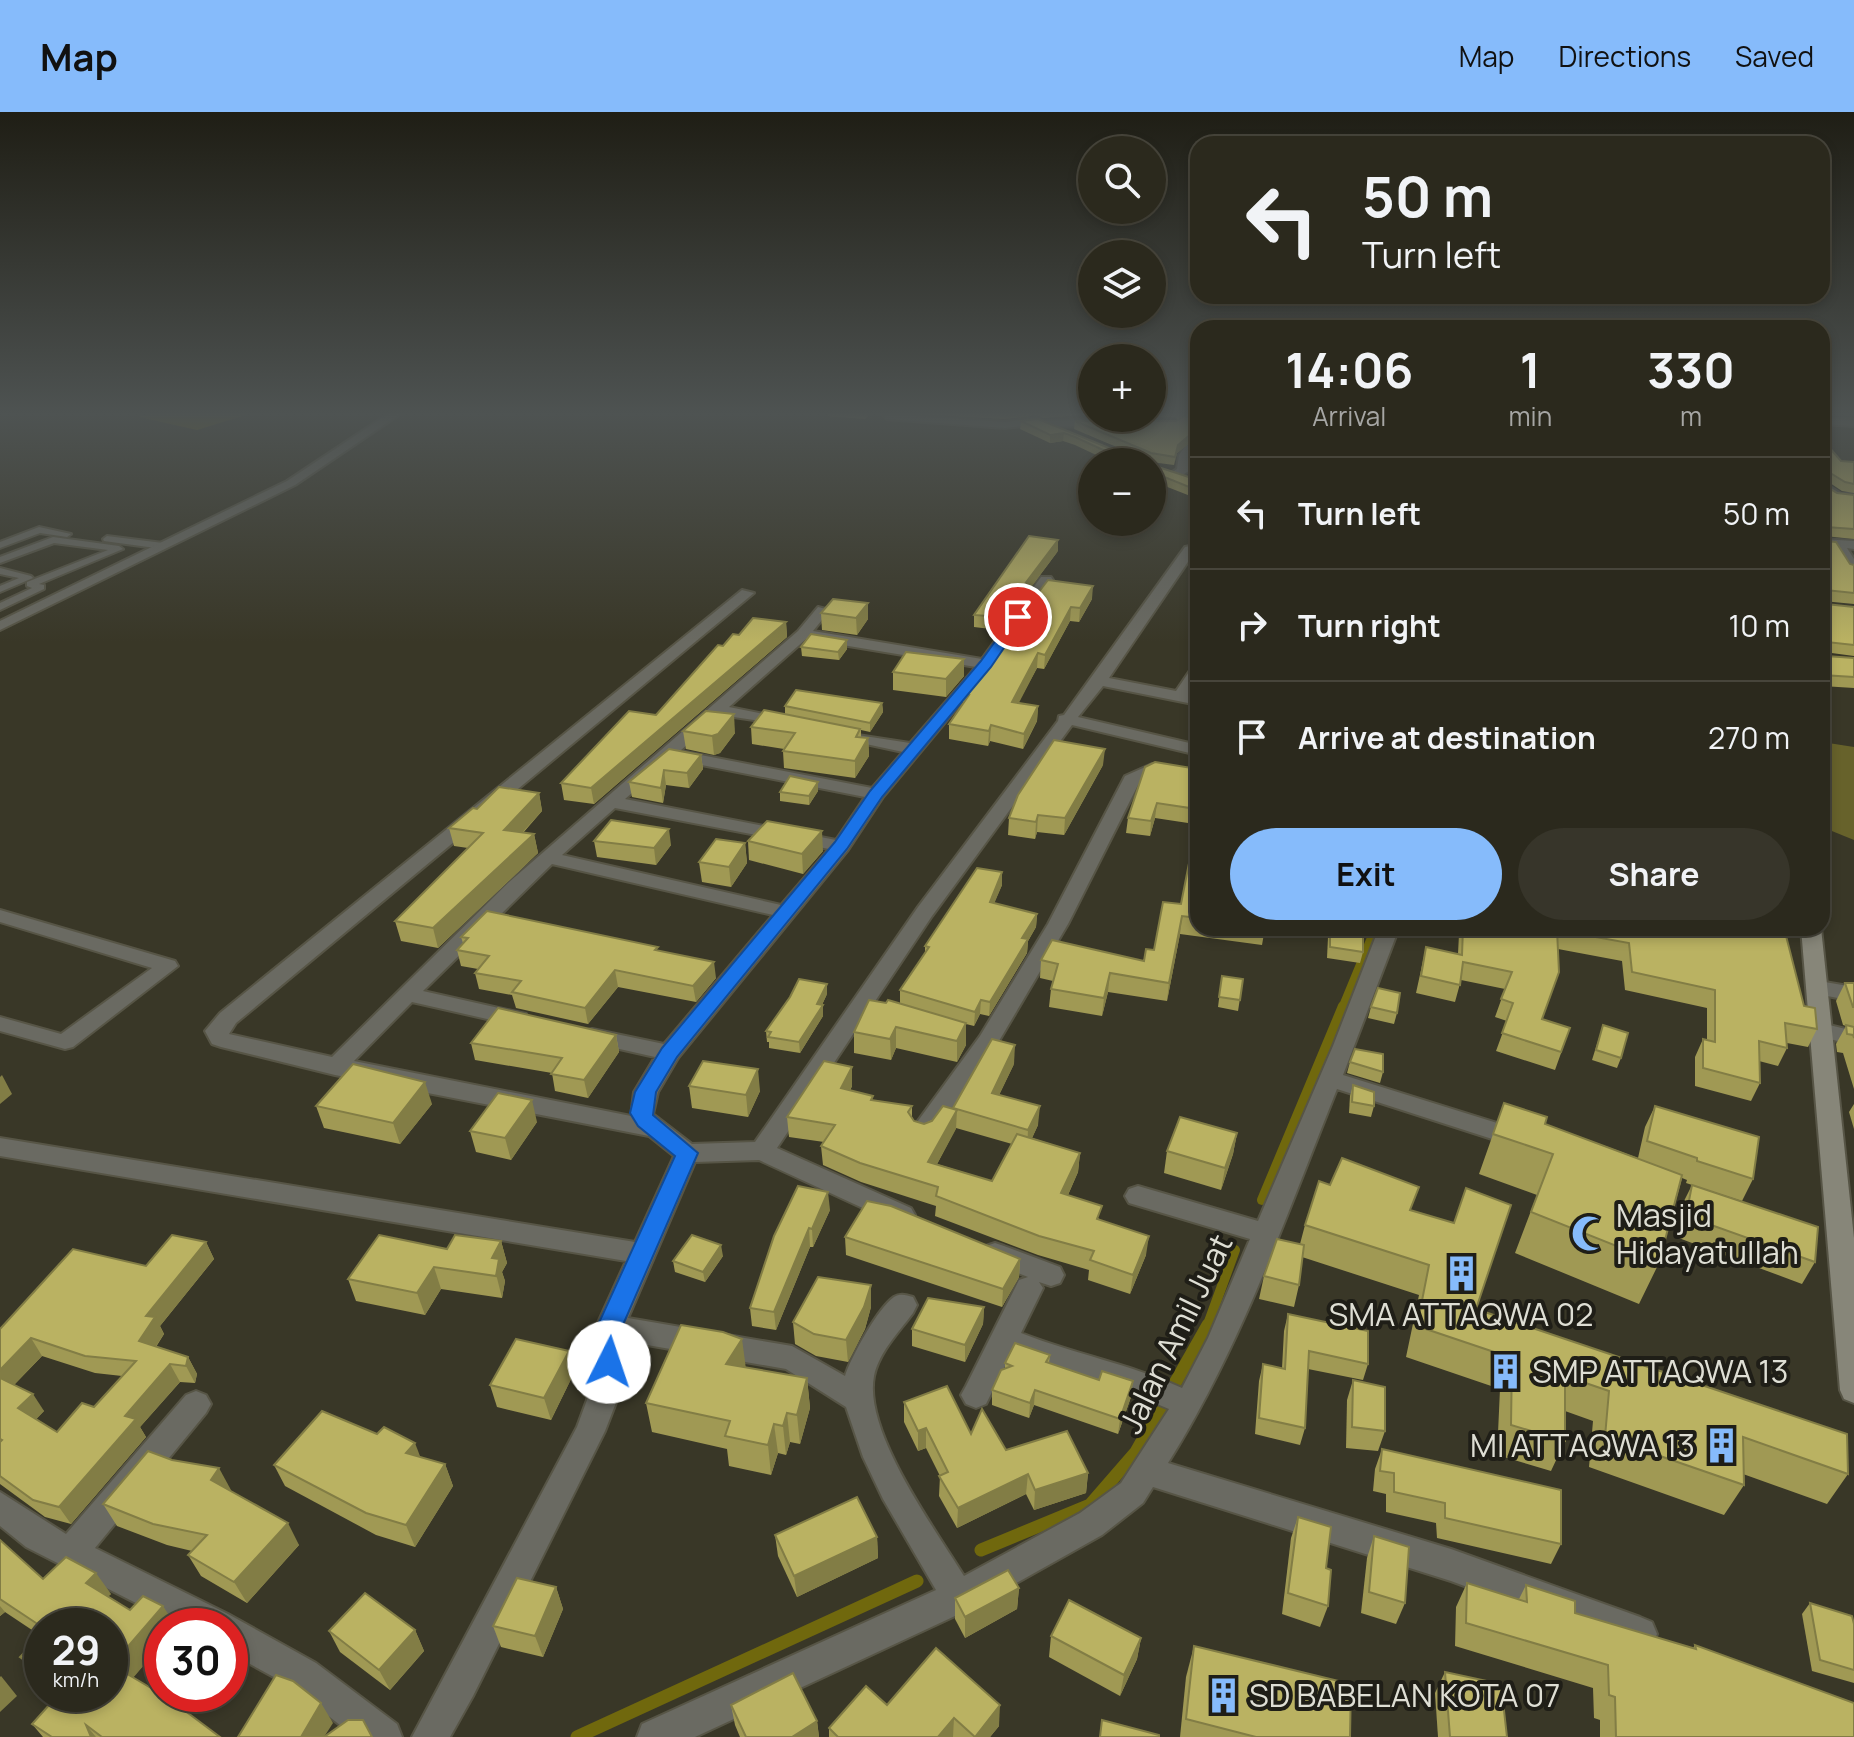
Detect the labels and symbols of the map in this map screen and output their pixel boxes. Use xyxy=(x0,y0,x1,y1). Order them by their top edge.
pin xyxy=(984,583,1052,651)
place label: Masjid Hidayatullah xyxy=(1616,1193,1799,1274)
mosque icon: Masjid Hidayatullah xyxy=(1571,1215,1609,1253)
street label: Jalan Amil Juat xyxy=(1108,1227,1242,1440)
building icon: SMA ATTAQWA 02 xyxy=(1442,1254,1480,1292)
place label: SMA ATTAQWA 02 xyxy=(1328,1292,1594,1336)
position arrow xyxy=(567,1320,651,1404)
place label: SMP ATTAQWA 13 xyxy=(1532,1349,1789,1393)
building icon: SMP ATTAQWA 13 xyxy=(1487,1353,1525,1391)
place label: MI ATTAQWA 13 xyxy=(1470,1423,1695,1467)
building icon: MI ATTAQWA 13 xyxy=(1702,1427,1740,1465)
speed limit sign: 30 xyxy=(144,1608,248,1712)
place label: SD BABELAN KOTA 07 xyxy=(1249,1673,1560,1717)
building icon: SD BABELAN KOTA 07 xyxy=(1204,1677,1242,1715)

